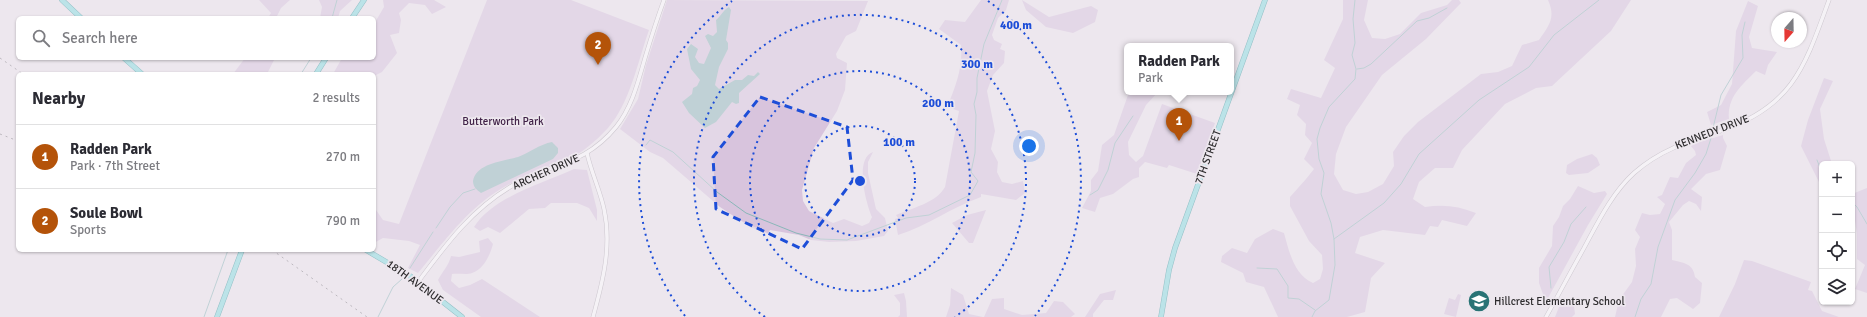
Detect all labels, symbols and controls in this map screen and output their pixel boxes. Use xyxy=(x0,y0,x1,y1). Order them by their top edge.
north arrow xyxy=(1771,12,1807,48)
search box xyxy=(16,16,376,60)
text: 400 m xyxy=(1000,18,1032,33)
icon: search xyxy=(30,27,52,49)
text: Search here xyxy=(62,29,138,47)
pin: 2 xyxy=(585,32,611,65)
popup xyxy=(1124,43,1234,95)
text: Radden Park xyxy=(1138,52,1220,70)
text: 300 m xyxy=(961,57,993,72)
text: Park xyxy=(1138,70,1163,86)
text: Nearby xyxy=(32,88,85,109)
text: 2 results xyxy=(312,90,360,106)
text: 200 m xyxy=(922,96,954,111)
pin: 1 xyxy=(1166,108,1192,141)
street label: KENNEDY DRIVE xyxy=(1673,112,1751,152)
park label: Butterworth Park xyxy=(462,115,544,128)
street label: 7TH STREET xyxy=(1192,127,1224,186)
text: 100 m xyxy=(883,135,915,150)
your location xyxy=(1019,136,1039,156)
text: Radden Park xyxy=(70,140,152,158)
text: 1 xyxy=(41,149,49,165)
text: 270 m xyxy=(326,149,360,165)
street label: ARCHER DRIVE xyxy=(510,151,582,193)
text: Park · 7th Street xyxy=(70,158,160,174)
map controls xyxy=(1819,161,1855,305)
button: + xyxy=(1819,161,1855,197)
centre of rings xyxy=(853,174,867,188)
button: − xyxy=(1819,197,1855,233)
text: Soule Bowl xyxy=(70,204,143,222)
text: 2 xyxy=(41,213,49,229)
text: 790 m xyxy=(326,213,360,229)
text: Sports xyxy=(70,222,106,238)
button: locate xyxy=(1819,233,1855,269)
street label: 18TH AVENUE xyxy=(384,257,446,307)
button: layers xyxy=(1819,269,1855,305)
school or university icon: Hillcrest Elementary School xyxy=(1466,288,1492,314)
place label: Hillcrest Elementary School xyxy=(1494,295,1625,308)

